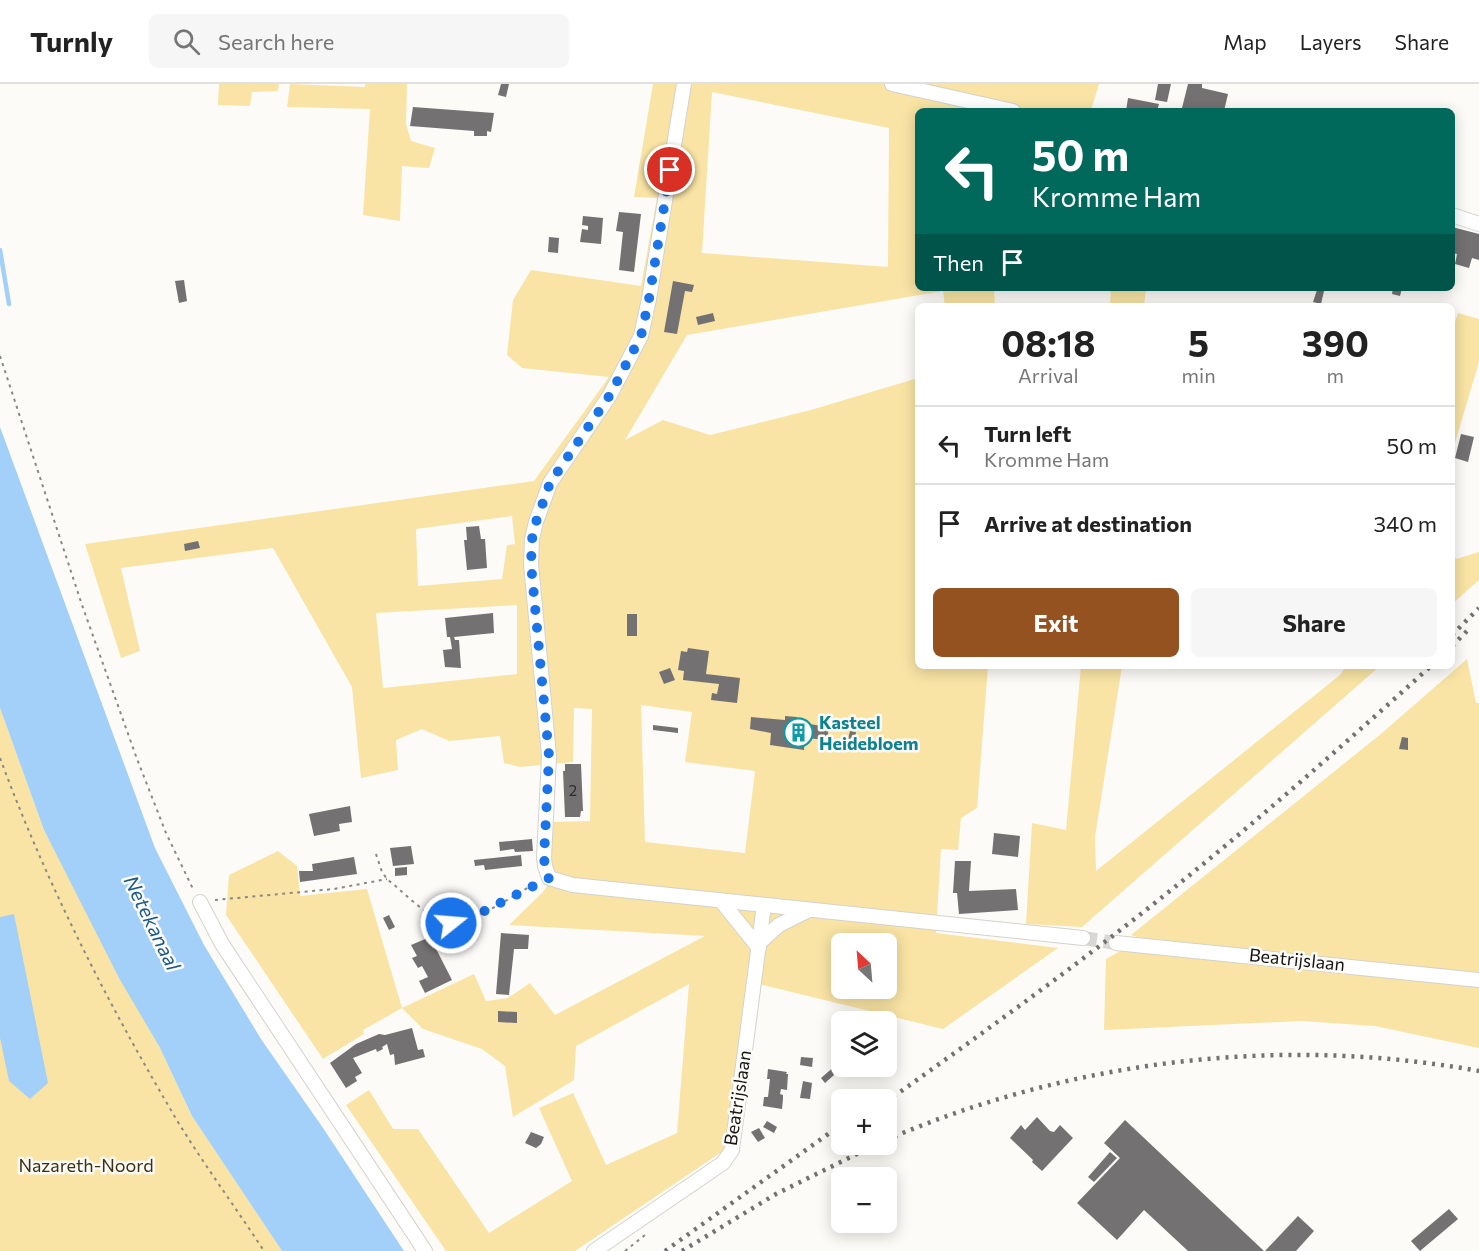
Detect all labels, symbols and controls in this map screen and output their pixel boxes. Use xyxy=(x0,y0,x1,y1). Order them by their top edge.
search box xyxy=(149,14,569,68)
text: Turnly xyxy=(30,24,113,58)
icon: search xyxy=(170,25,203,58)
text: Search here xyxy=(218,28,334,55)
text: Map xyxy=(1223,29,1267,54)
text: Layers xyxy=(1300,29,1362,54)
text: Share xyxy=(1395,29,1449,54)
text: 50 m xyxy=(1032,128,1129,180)
icon: left xyxy=(933,132,1011,210)
pin xyxy=(644,144,695,195)
icon: arrive xyxy=(653,153,686,186)
text: Kromme Ham xyxy=(1032,180,1201,213)
icon: arrive xyxy=(996,246,1029,279)
text: Then xyxy=(933,249,984,276)
text: 08:18 xyxy=(1001,320,1095,364)
text: 5 xyxy=(1188,320,1209,364)
text: 390 xyxy=(1302,320,1369,364)
text: Arrival xyxy=(1018,363,1079,387)
text: min xyxy=(1182,363,1216,387)
text: m xyxy=(1327,363,1344,387)
text: Turn left xyxy=(984,420,1071,447)
icon: left xyxy=(933,429,966,462)
text: 50 m xyxy=(1387,432,1437,459)
text: Kromme Ham xyxy=(984,447,1109,471)
icon: arrive xyxy=(933,507,966,540)
text: Arrive at destination xyxy=(984,510,1192,537)
text: 340 m xyxy=(1373,510,1437,537)
button: Exit xyxy=(933,588,1179,657)
button: Share xyxy=(1191,588,1437,657)
place label: Kasteel Heidebloem xyxy=(819,711,919,754)
building icon: Kasteel Heidebloem xyxy=(782,717,814,749)
house number: 2 xyxy=(569,781,577,799)
water label: Netekanaal xyxy=(120,871,187,975)
position arrow xyxy=(419,891,483,955)
north arrow xyxy=(831,933,897,999)
map controls xyxy=(831,933,897,1233)
street label: Beatrijslaan xyxy=(1248,943,1346,975)
button: layers xyxy=(831,1011,897,1077)
street label: Beatrijslaan xyxy=(719,1049,755,1147)
button: + xyxy=(831,1089,897,1155)
park label: Nazareth-Noord xyxy=(18,1154,154,1176)
button: − xyxy=(831,1167,897,1233)

